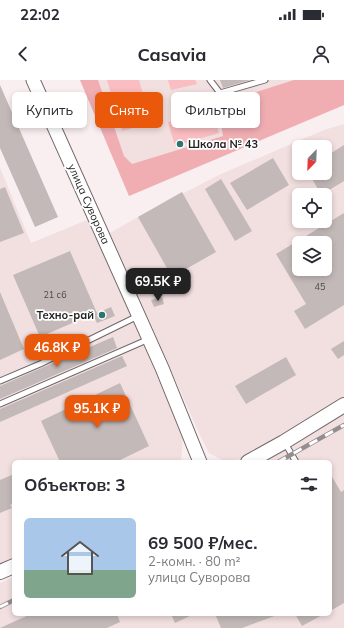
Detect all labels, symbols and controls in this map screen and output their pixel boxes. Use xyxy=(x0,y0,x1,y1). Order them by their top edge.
text: 22:02 xyxy=(20,5,60,24)
icon: back xyxy=(12,43,34,65)
text: Casavia xyxy=(138,43,206,66)
icon: person xyxy=(310,43,332,65)
chip: Купить xyxy=(12,92,87,128)
chip: Снять xyxy=(95,92,163,128)
chip: Фильтры xyxy=(171,92,260,128)
place label: Школа № 43 xyxy=(188,137,258,151)
marker: Школа № 43 xyxy=(175,139,185,149)
north arrow xyxy=(292,140,332,180)
map controls xyxy=(292,140,332,276)
street label: улица Суворова xyxy=(65,162,113,246)
button: locate xyxy=(292,188,332,228)
button: layers xyxy=(292,236,332,276)
pin: 69.5K ₽ xyxy=(121,268,195,302)
text: 69.5K ₽ xyxy=(135,273,181,289)
house number: 45 xyxy=(315,281,326,292)
house number: 21 с6 xyxy=(43,289,67,300)
place label: Техно-рай xyxy=(37,308,94,322)
marker: Техно-рай xyxy=(97,310,107,320)
pin: 46.8K ₽ xyxy=(20,334,94,368)
text: 46.8K ₽ xyxy=(34,339,80,355)
pin: 95.1K ₽ xyxy=(60,395,134,429)
text: 95.1K ₽ xyxy=(74,400,120,416)
icon: filters xyxy=(298,473,320,495)
text: Объектов: 3 xyxy=(24,474,125,495)
text: 69 500 ₽/мес. xyxy=(148,532,257,553)
icon: home xyxy=(56,534,104,582)
text: 2-комн. · 80 m² xyxy=(148,553,241,569)
text: улица Суворова xyxy=(148,569,250,585)

